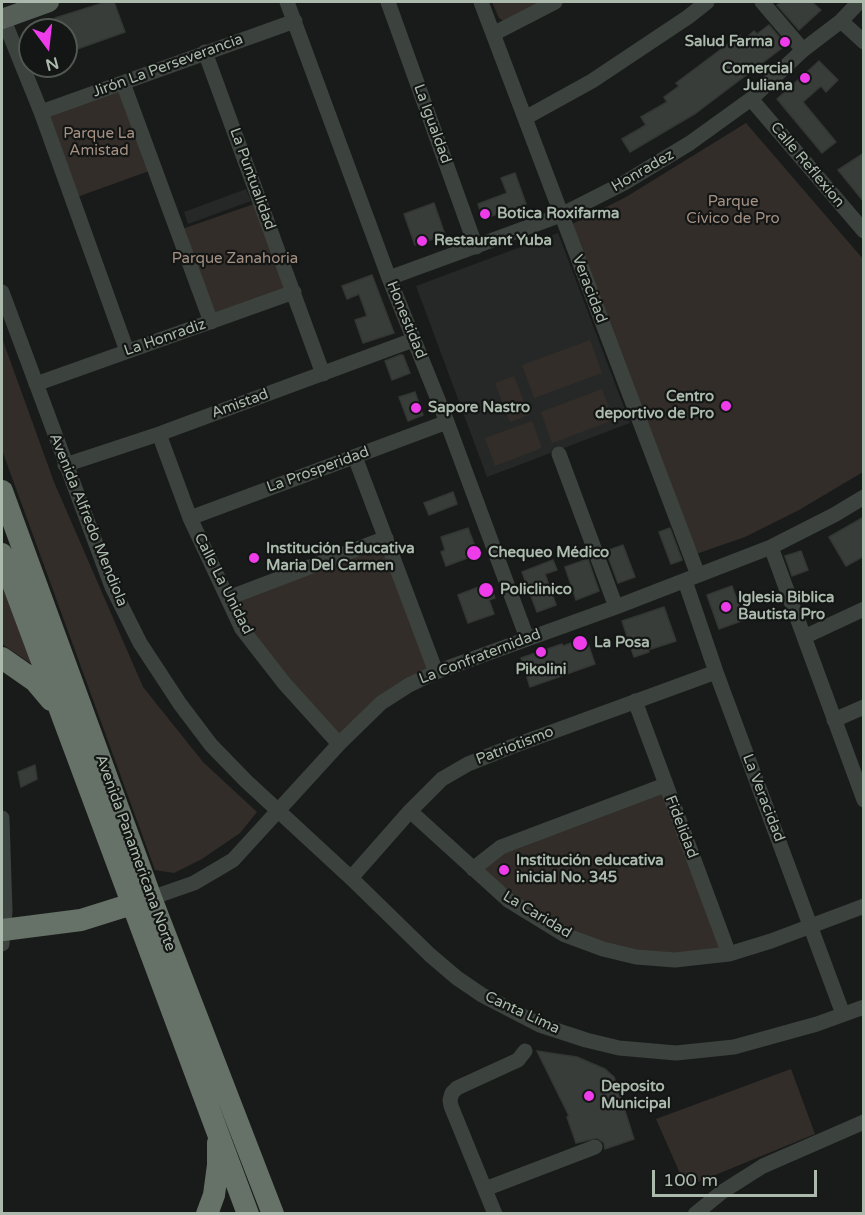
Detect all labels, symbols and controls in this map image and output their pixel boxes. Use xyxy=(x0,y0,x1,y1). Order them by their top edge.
north arrow xyxy=(18,18,78,78)
street label: Jirón La Perseverancia xyxy=(90,30,246,102)
place label: Salud Farma xyxy=(685,33,773,51)
marker: Salud Farma xyxy=(778,35,792,49)
text: N xyxy=(43,52,61,75)
place label: Comercial Juliana xyxy=(722,60,793,95)
marker: Comercial Juliana xyxy=(798,71,812,85)
street label: La Igualdad xyxy=(409,82,455,166)
street label: Calle Reflexion xyxy=(766,119,848,211)
park label: Parque La Amistad xyxy=(63,125,135,160)
street label: La Puntualidad xyxy=(225,126,279,232)
street label: Honradez xyxy=(609,146,677,196)
park label: Parque Cívico de Pro xyxy=(686,193,780,228)
place label: Botica Roxifarma xyxy=(497,205,619,223)
marker: Botica Roxifarma xyxy=(478,207,492,221)
place label: Restaurant Yuba xyxy=(434,232,552,250)
marker: Restaurant Yuba xyxy=(415,234,429,248)
park label: Parque Zanahoria xyxy=(172,250,298,268)
street label: Veracidad xyxy=(568,252,610,326)
street label: Honestidad xyxy=(382,279,430,361)
street label: La Honradiz xyxy=(122,316,208,360)
street label: Amistad xyxy=(209,385,271,423)
place label: Centro deportivo de Pro xyxy=(595,388,714,423)
place label: Sapore Nastro xyxy=(428,399,530,417)
marker: Centro deportivo de Pro xyxy=(719,399,733,413)
marker: Sapore Nastro xyxy=(409,401,423,415)
street label: Avenida Alfredo Mendiola xyxy=(45,431,131,609)
street label: La Prosperidad xyxy=(264,443,372,497)
street label: Calle La Unidad xyxy=(190,530,256,638)
place label: Institución Educativa Maria Del Carmen xyxy=(266,540,415,575)
marker: Chequeo Médico xyxy=(465,544,483,562)
place label: Chequeo Médico xyxy=(488,544,609,562)
marker: Institución Educativa Maria Del Carmen xyxy=(247,551,261,565)
marker: Policlinico xyxy=(477,581,495,599)
place label: Policlinico xyxy=(500,581,572,599)
place label: Iglesia Biblica Bautista Pro xyxy=(738,589,834,624)
marker: Iglesia Biblica Bautista Pro xyxy=(719,600,733,614)
street label: La Confraternidad xyxy=(417,625,543,689)
marker: La Posa xyxy=(571,634,589,652)
place label: La Posa xyxy=(594,634,650,652)
marker: Pikolini xyxy=(534,645,548,659)
place label: Pikolini xyxy=(515,661,567,679)
street label: Patriotismo xyxy=(474,723,556,769)
street label: Avenida Panamericana Norte xyxy=(91,752,179,954)
street label: La Veracidad xyxy=(738,752,788,844)
street label: Fidelidad xyxy=(661,793,701,861)
place label: Institución educativa inicial No. 345 xyxy=(516,852,664,887)
marker: Institución educativa inicial No. 345 xyxy=(497,863,511,877)
street label: La Caridad xyxy=(500,888,574,942)
street label: Canta Lima xyxy=(482,988,562,1038)
place label: Deposito Municipal xyxy=(601,1078,671,1113)
marker: Deposito Municipal xyxy=(582,1089,596,1103)
scale bar xyxy=(655,1158,820,1196)
text: 100 m xyxy=(663,1169,718,1191)

